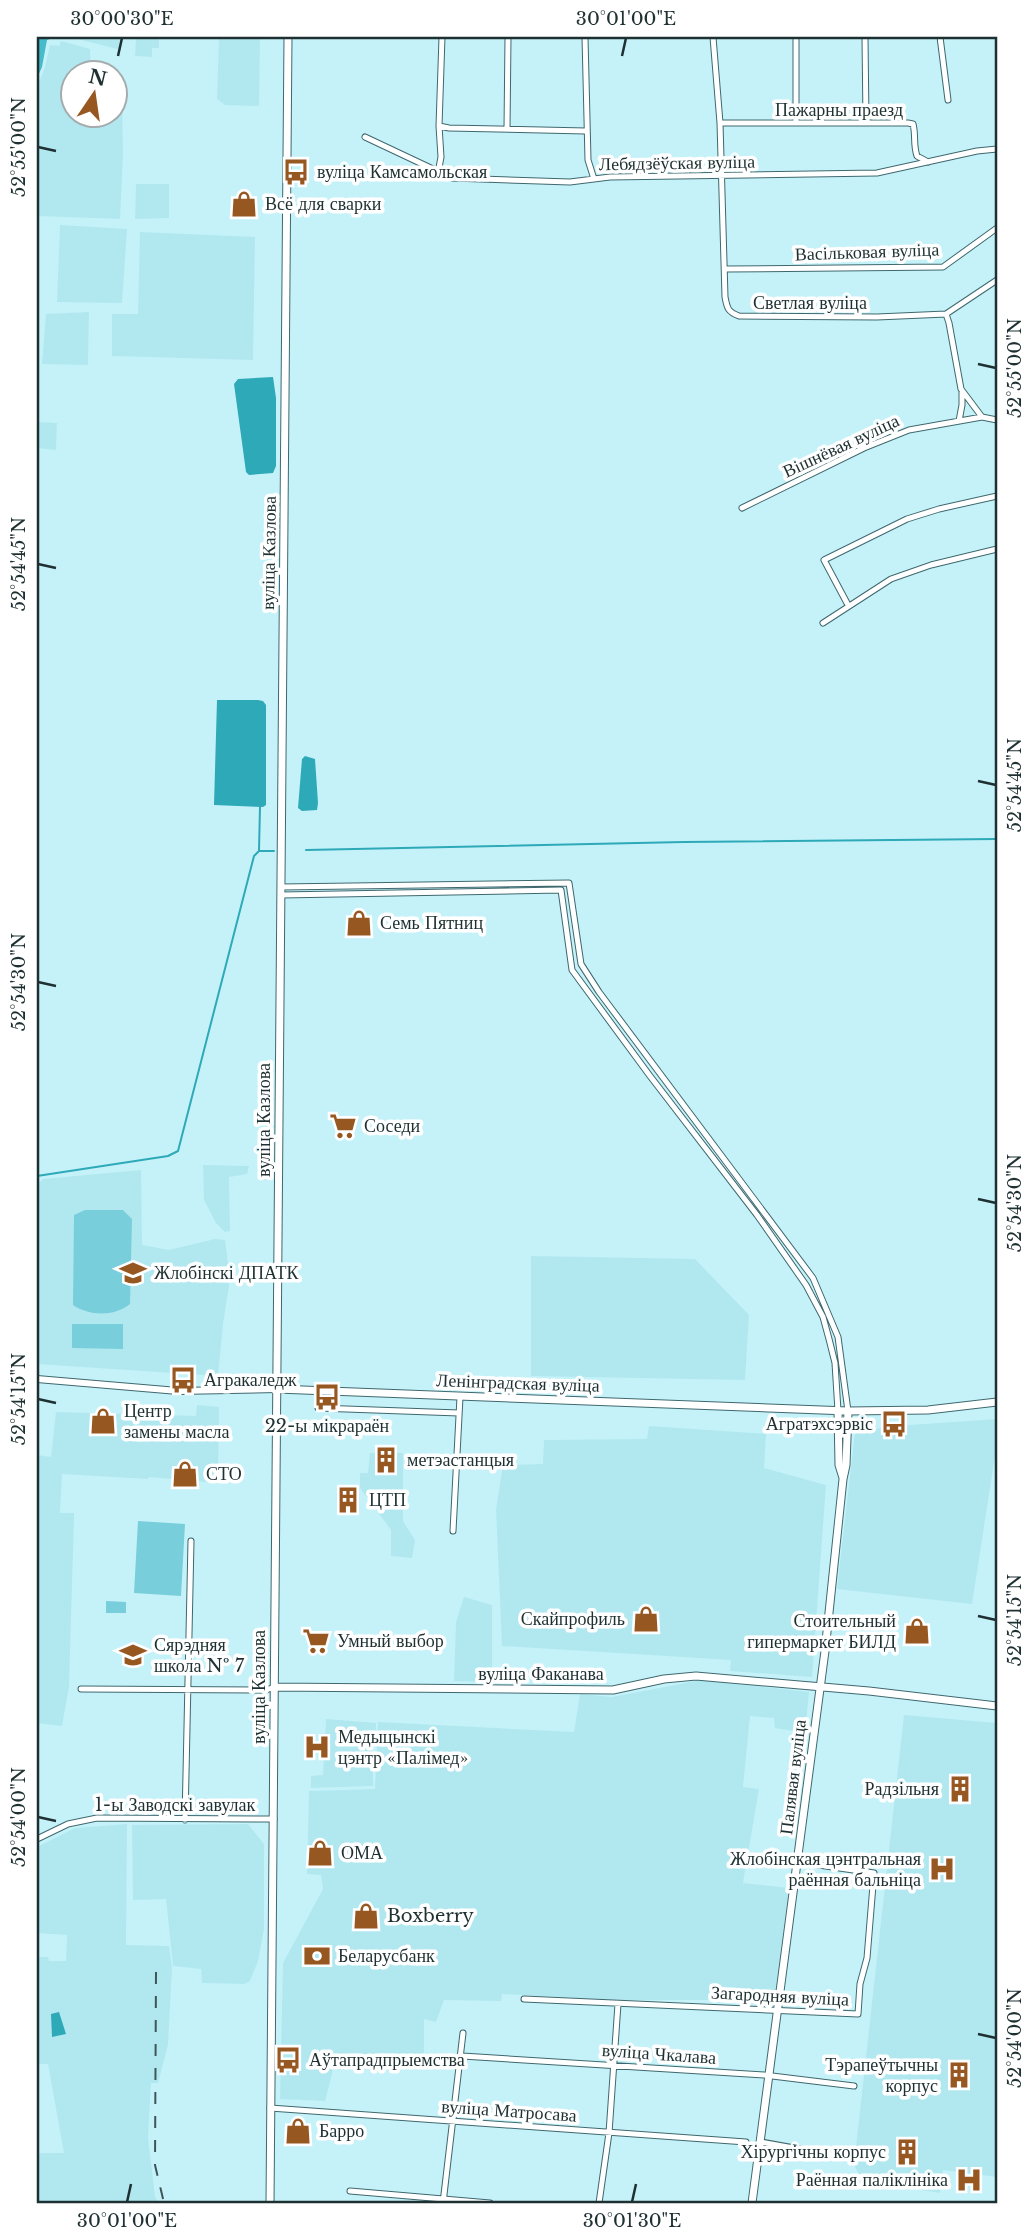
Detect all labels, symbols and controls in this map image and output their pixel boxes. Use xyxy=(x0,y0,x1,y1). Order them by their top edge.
text: 30°00'30"E xyxy=(70,8,174,30)
text: 30°01'00"E xyxy=(576,8,676,30)
north arrow xyxy=(60,60,130,130)
text: N xyxy=(86,65,109,91)
text: 52°55'00"N xyxy=(8,97,30,197)
street label: Пажарны праезд xyxy=(775,99,903,121)
street label: Лебядзёўская вуліца xyxy=(599,151,755,175)
bus stop icon: вуліца Камсамольская xyxy=(281,157,311,187)
place label: вуліца Камсамольская xyxy=(317,161,487,183)
shop icon: Всё для сварки xyxy=(229,189,259,219)
place label: Всё для сварки xyxy=(265,193,382,215)
street label: Васільковая вуліца xyxy=(794,238,940,266)
street label: Светлая вуліца xyxy=(753,292,867,314)
text: 52°55'00"N xyxy=(1004,318,1026,418)
street label: Вішнёвая вуліца xyxy=(779,409,903,483)
street label: вуліца Казлова xyxy=(257,496,281,610)
text: 52°54'45"N xyxy=(8,517,30,611)
text: 52°54'45"N xyxy=(1004,738,1026,832)
shop icon: Семь Пятниц xyxy=(344,908,374,938)
place label: Семь Пятниц xyxy=(380,912,483,934)
text: 52°54'30"N xyxy=(8,933,30,1031)
street label: вуліца Казлова xyxy=(253,1063,275,1177)
supermarket icon: Соседи xyxy=(328,1111,358,1141)
place label: Соседи xyxy=(364,1115,421,1137)
text: 52°54'30"N xyxy=(1004,1154,1026,1252)
school or university icon: Жлобінскі ДПАТК xyxy=(118,1258,148,1288)
place label: Жлобінскі ДПАТК xyxy=(154,1262,299,1284)
text: 52°54'15"N xyxy=(8,1353,30,1445)
bus stop icon: Агракаледж xyxy=(168,1365,198,1395)
place label: Агракаледж xyxy=(204,1369,297,1391)
street label: Ленінградская вуліца xyxy=(436,1369,600,1397)
bus stop icon: 22-ы мікрараён xyxy=(312,1382,342,1412)
place label: Центр замены масла xyxy=(124,1400,230,1443)
shop icon: Центр замены масла xyxy=(88,1406,118,1436)
bus stop icon: Агратэхсэрвіс xyxy=(879,1409,909,1439)
place label: Агратэхсэрвіс xyxy=(766,1413,873,1435)
place label: 22-ы мікрараён xyxy=(265,1415,390,1437)
building icon: метэастанцыя xyxy=(371,1445,401,1475)
place label: метэастанцыя xyxy=(407,1449,514,1471)
shop icon: СТО xyxy=(170,1459,200,1489)
place label: СТО xyxy=(206,1463,242,1485)
building icon: ЦТП xyxy=(333,1485,363,1515)
place label: ЦТП xyxy=(369,1489,406,1511)
text: 52°54'15"N xyxy=(1004,1574,1026,1666)
shop icon: Скайпрофиль xyxy=(631,1604,661,1634)
place label: Скайпрофиль xyxy=(521,1608,625,1630)
place label: Стоительный гипермаркет БИЛД xyxy=(747,1610,896,1653)
shop icon: Стоительный гипермаркет БИЛД xyxy=(902,1616,932,1646)
supermarket icon: Умный выбор xyxy=(301,1626,331,1656)
street label: вуліца Казлова xyxy=(248,1630,270,1744)
place label: Умный выбор xyxy=(337,1630,444,1652)
place label: Сярэдняя школа № 7 xyxy=(154,1634,245,1677)
school or university icon: Сярэдняя школа № 7 xyxy=(118,1640,148,1670)
street label: вуліца Факанава xyxy=(478,1663,604,1685)
street label: Палявая вуліца xyxy=(775,1718,811,1836)
place label: Медыцынскі цэнтр «Палімед» xyxy=(338,1726,468,1769)
hospital icon: Медыцынскі цэнтр «Палімед» xyxy=(302,1732,332,1762)
text: 52°54'00"N xyxy=(8,1767,30,1867)
building icon: Радзільня xyxy=(945,1774,975,1804)
place label: Радзільня xyxy=(864,1778,939,1800)
street label: 1-ы Заводскі завулак xyxy=(95,1794,255,1816)
shop icon: ОМА xyxy=(305,1838,335,1868)
place label: ОМА xyxy=(341,1842,383,1864)
place label: Жлобінская цэнтральная раённая бальніца xyxy=(730,1848,921,1891)
hospital icon: Жлобінская цэнтральная раённая бальніца xyxy=(927,1854,957,1884)
shop icon: Boxberry xyxy=(351,1901,381,1931)
place label: Boxberry xyxy=(387,1905,474,1927)
bank icon: Беларусбанк xyxy=(302,1941,332,1971)
place label: Беларусбанк xyxy=(338,1945,435,1967)
street label: Загародняя вуліца xyxy=(710,1981,850,2011)
text: 52°54'00"N xyxy=(1004,1988,1026,2088)
street label: вуліца Чкалава xyxy=(601,2039,717,2069)
bus stop icon: Аўтапрадпрыемства xyxy=(273,2045,303,2075)
place label: Аўтапрадпрыемства xyxy=(309,2049,465,2071)
place label: Тэрапеўтычны корпус xyxy=(825,2054,938,2097)
building icon: Тэрапеўтычны корпус xyxy=(944,2060,974,2090)
street label: вуліца Матросава xyxy=(441,2095,577,2127)
shop icon: Барро xyxy=(283,2116,313,2146)
place label: Барро xyxy=(319,2120,364,2142)
building icon: Хірургічны корпус xyxy=(892,2137,922,2167)
place label: Хірургічны корпус xyxy=(740,2141,886,2163)
hospital icon: Раённая паліклініка xyxy=(954,2165,984,2195)
place label: Раённая паліклініка xyxy=(796,2169,948,2191)
text: 30°01'00"E xyxy=(77,2210,177,2232)
text: 30°01'30"E xyxy=(583,2210,681,2232)

